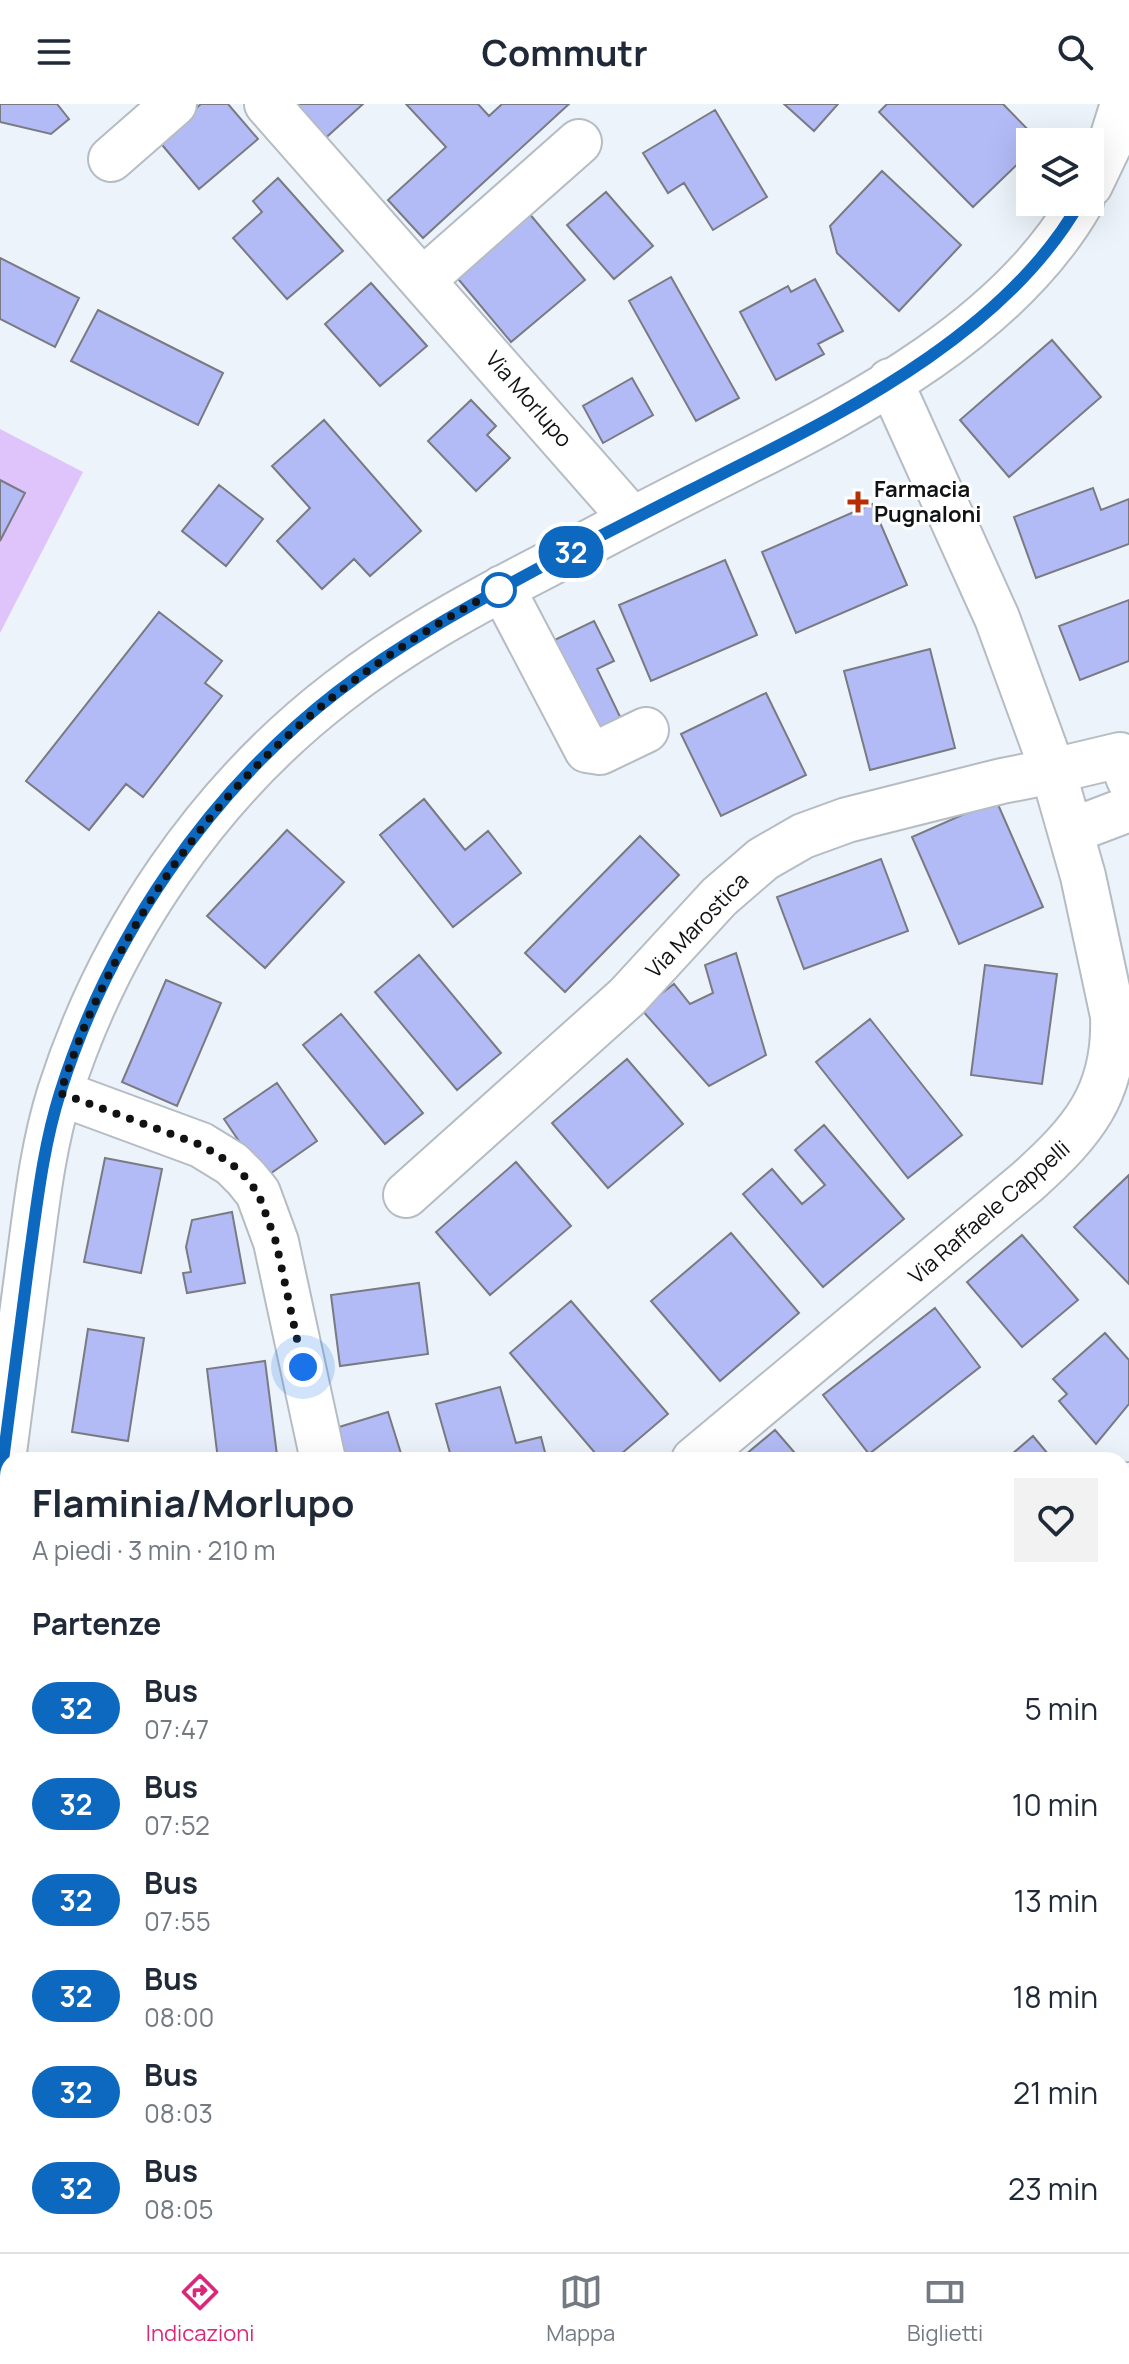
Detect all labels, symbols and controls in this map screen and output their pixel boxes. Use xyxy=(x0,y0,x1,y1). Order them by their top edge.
text: Commutr xyxy=(481,28,648,77)
icon: menu xyxy=(32,30,76,74)
icon: search xyxy=(1053,30,1097,74)
map controls xyxy=(1016,128,1104,216)
button: layers xyxy=(1016,128,1104,216)
street label: Via Morlupo xyxy=(479,345,579,453)
place label: Farmacia Pugnaloni xyxy=(874,474,982,529)
marker: Farmacia Pugnaloni xyxy=(849,493,867,511)
line badge: 32 xyxy=(535,526,607,578)
text: 32 xyxy=(555,533,587,571)
unlabelled marker xyxy=(482,573,516,607)
street label: Via Marostica xyxy=(639,866,755,984)
street label: Via Raffaele Cappelli xyxy=(902,1134,1076,1290)
your location xyxy=(283,1347,323,1387)
text: Flaminia/Morlupo xyxy=(32,1476,355,1528)
button: heart xyxy=(1014,1478,1098,1562)
text: A piedi · 3 min · 210 m xyxy=(32,1532,276,1568)
text: Partenze xyxy=(32,1603,161,1644)
text: Bus xyxy=(144,1670,198,1711)
text: 5 min xyxy=(1024,1688,1098,1729)
text: 32 xyxy=(60,1689,92,1727)
text: 07:47 xyxy=(144,1711,209,1747)
text: Bus xyxy=(144,1766,198,1807)
text: 10 min xyxy=(1012,1784,1098,1825)
text: 32 xyxy=(60,1785,92,1823)
text: 07:52 xyxy=(144,1807,210,1843)
text: Bus xyxy=(144,1862,198,1903)
text: 13 min xyxy=(1013,1880,1098,1921)
text: 32 xyxy=(60,1881,92,1919)
text: 07:55 xyxy=(144,1903,211,1939)
text: Bus xyxy=(144,1958,198,1999)
text: 18 min xyxy=(1013,1976,1098,2017)
text: 32 xyxy=(60,1977,92,2015)
text: 08:00 xyxy=(144,1999,214,2035)
text: Bus xyxy=(144,2054,198,2095)
text: 21 min xyxy=(1013,2072,1098,2113)
text: 32 xyxy=(60,2073,92,2111)
text: 08:03 xyxy=(144,2095,213,2131)
text: Bus xyxy=(144,2150,198,2191)
text: 23 min xyxy=(1008,2168,1098,2209)
text: 32 xyxy=(60,2169,92,2207)
text: 08:05 xyxy=(144,2191,214,2227)
tab: Indicazioni xyxy=(146,2270,254,2348)
tab: Mappa xyxy=(546,2270,615,2348)
tab: Biglietti xyxy=(907,2270,983,2348)

